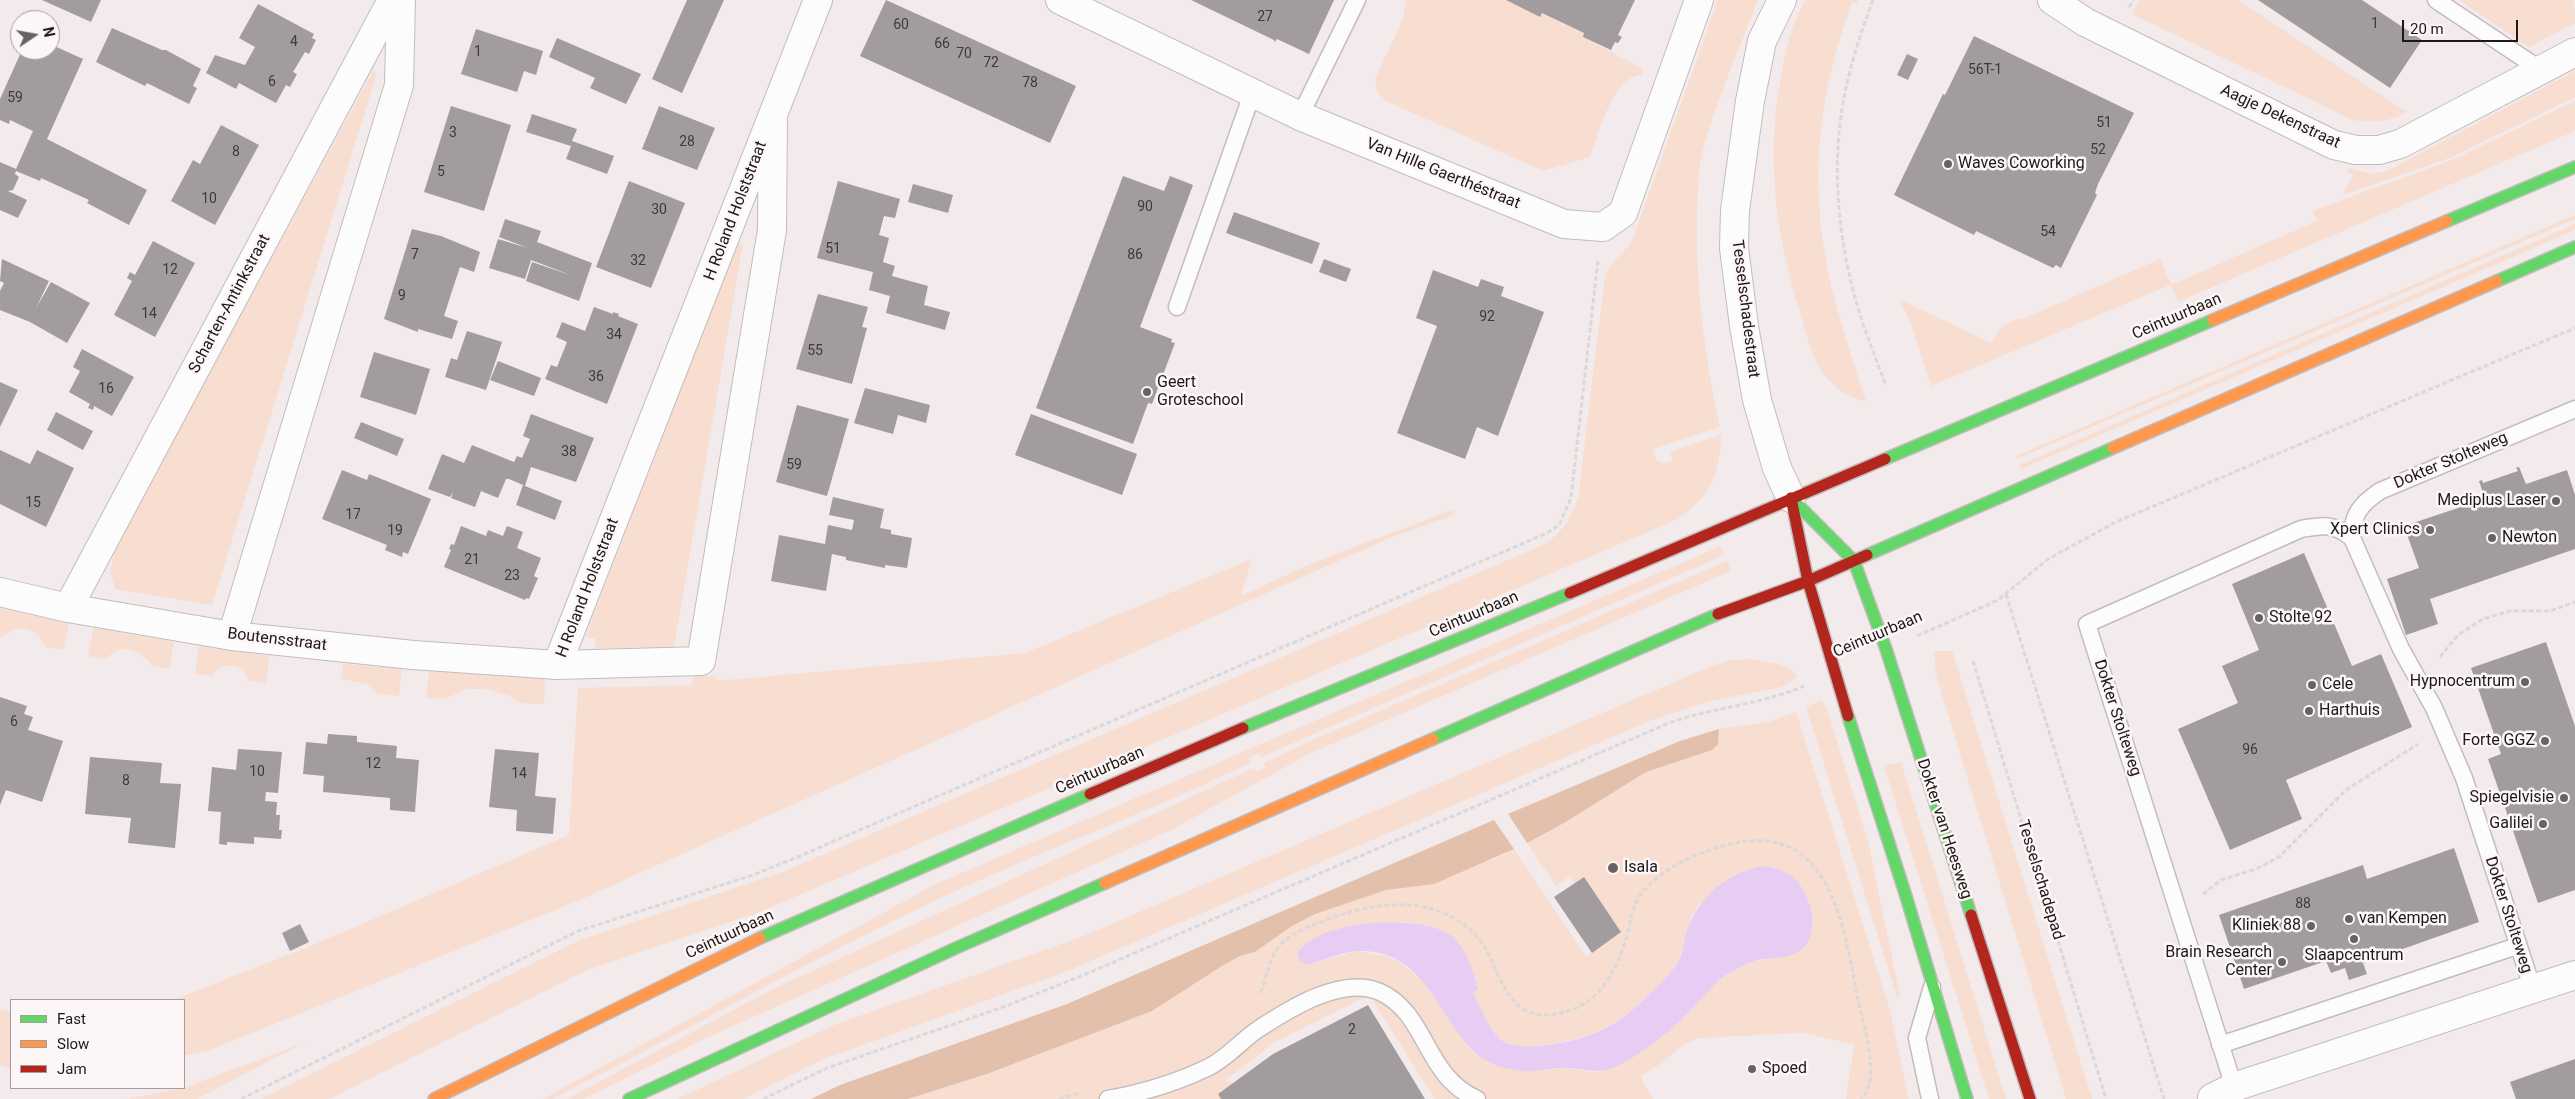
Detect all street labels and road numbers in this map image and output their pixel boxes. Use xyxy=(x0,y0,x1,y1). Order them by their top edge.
street label: Aagje Dekenstraat xyxy=(2217,81,2343,153)
street label: Van Hille Gaerthéstraat xyxy=(1363,134,1523,214)
street label: H Roland Holststraat xyxy=(701,138,771,284)
street label: Scharten-Antinkstraat xyxy=(185,231,275,377)
street label: Tesselschadestraat xyxy=(1727,239,1763,379)
street label: Ceintuurbaan xyxy=(2129,290,2225,344)
street label: Dokter Stolteweg xyxy=(2391,428,2511,494)
street label: H Roland Holststraat xyxy=(553,515,623,661)
street label: Ceintuurbaan xyxy=(1426,588,1522,642)
street label: Ceintuurbaan xyxy=(1830,608,1926,662)
street label: Boutensstraat xyxy=(226,624,328,656)
street label: Dokter Stolteweg xyxy=(2089,657,2145,779)
street label: Ceintuurbaan xyxy=(1053,743,1147,799)
street label: Dokter van Heesweg xyxy=(1912,757,1976,901)
street label: Tesselschadepad xyxy=(2013,818,2067,942)
street label: Dokter Stolteweg xyxy=(2480,854,2536,976)
street label: Ceintuurbaan xyxy=(683,906,777,964)

